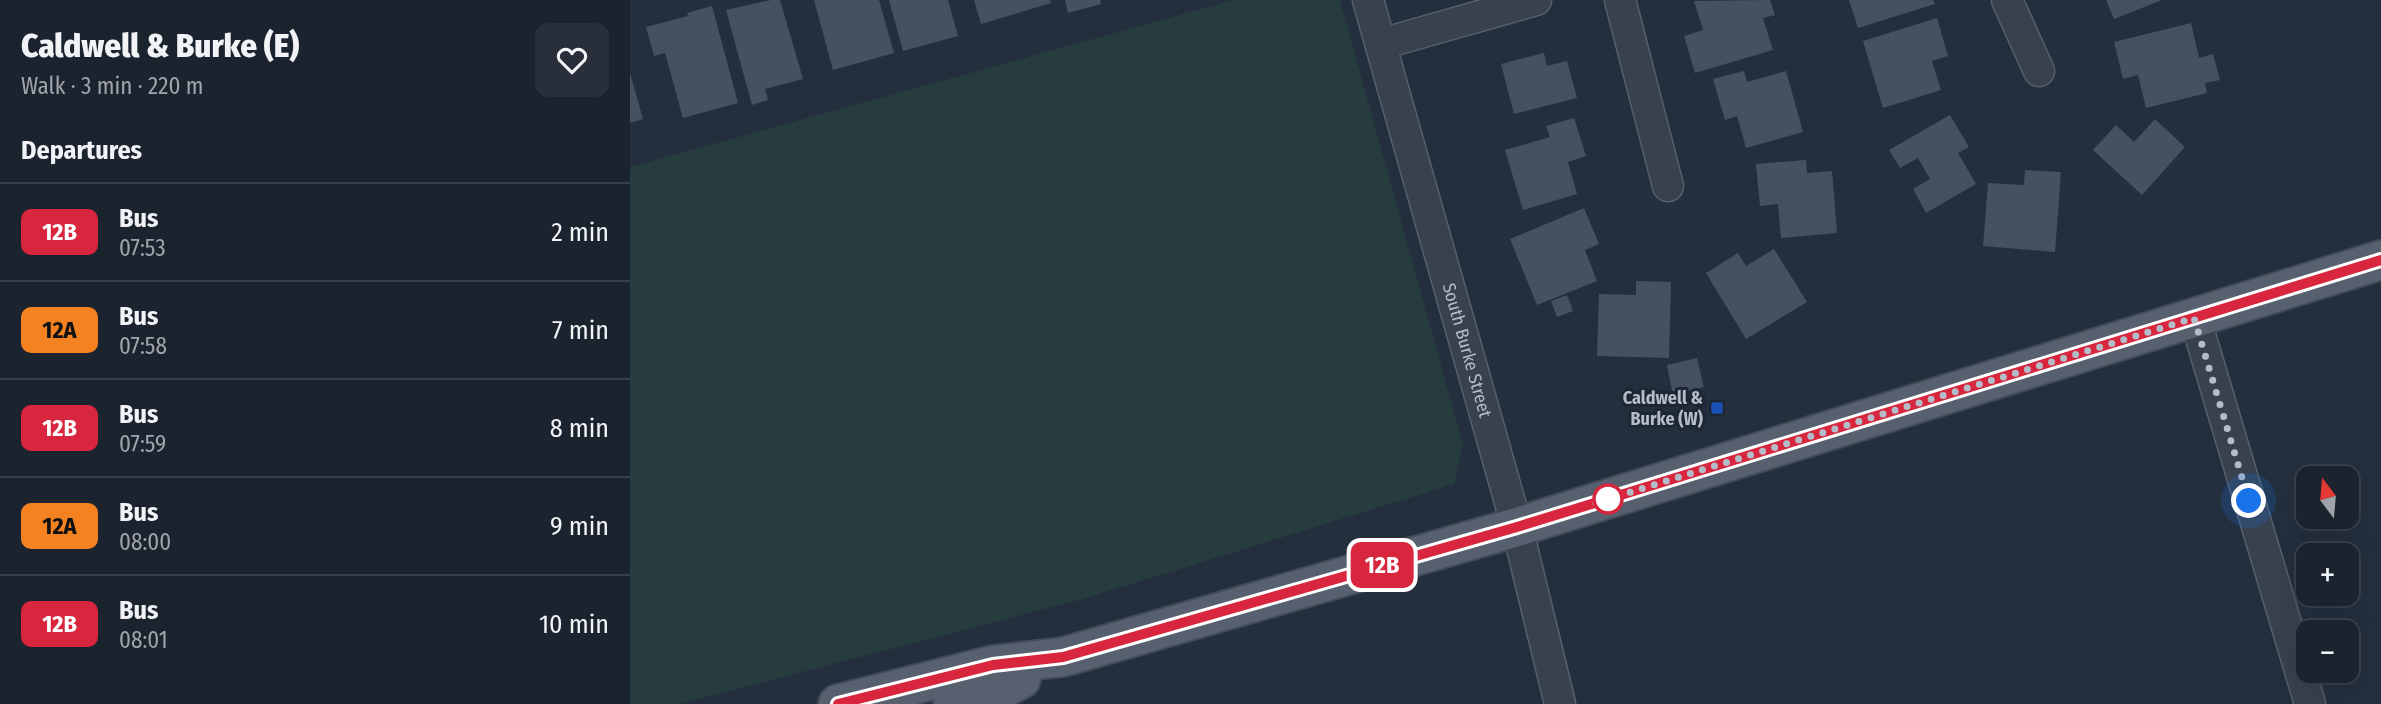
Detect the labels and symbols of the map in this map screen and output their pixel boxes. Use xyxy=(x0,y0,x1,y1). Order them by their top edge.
street label: South Burke Street xyxy=(1438,281,1497,420)
place label: Caldwell & Burke (W) xyxy=(1623,387,1704,430)
marker: Caldwell & Burke (W) xyxy=(1709,400,1725,416)
north arrow xyxy=(2296,466,2359,528)
your location xyxy=(2231,483,2266,518)
unlabelled marker xyxy=(1593,484,1623,514)
line badge: 12B xyxy=(1342,542,1422,588)

